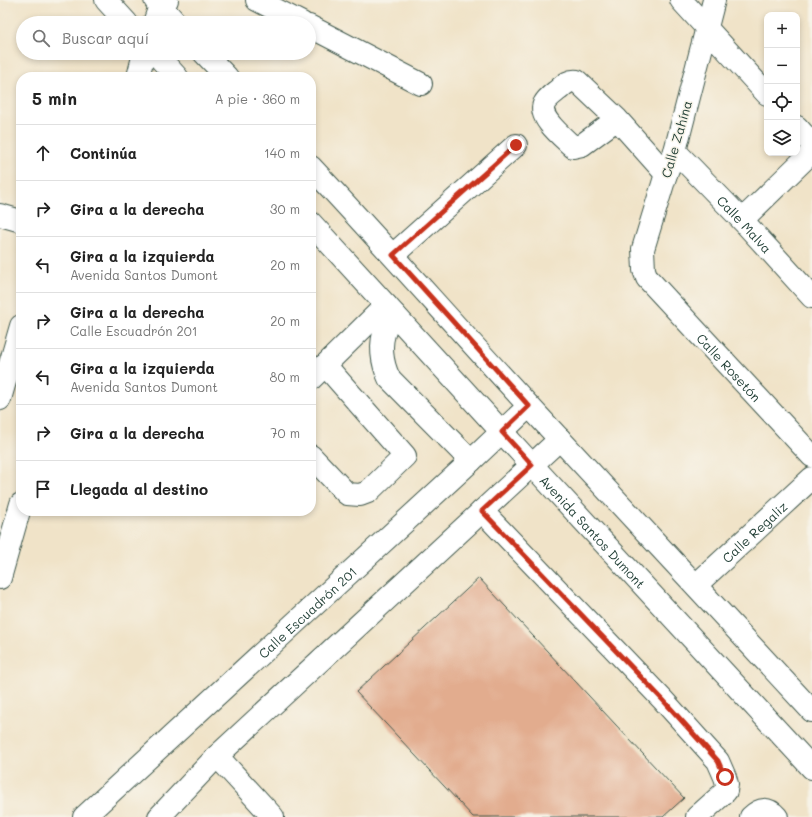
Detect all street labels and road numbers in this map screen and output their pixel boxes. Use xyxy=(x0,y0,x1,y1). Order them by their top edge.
street label: Calle Zahína xyxy=(657,98,695,180)
street label: Calle Malva xyxy=(714,191,776,256)
street label: Calle Rosetón xyxy=(694,329,765,405)
street label: Avenida Santos Dumont xyxy=(537,471,650,592)
street label: Calle Regaliz xyxy=(718,497,790,566)
street label: Calle Escuadrón 201 xyxy=(254,562,360,661)

